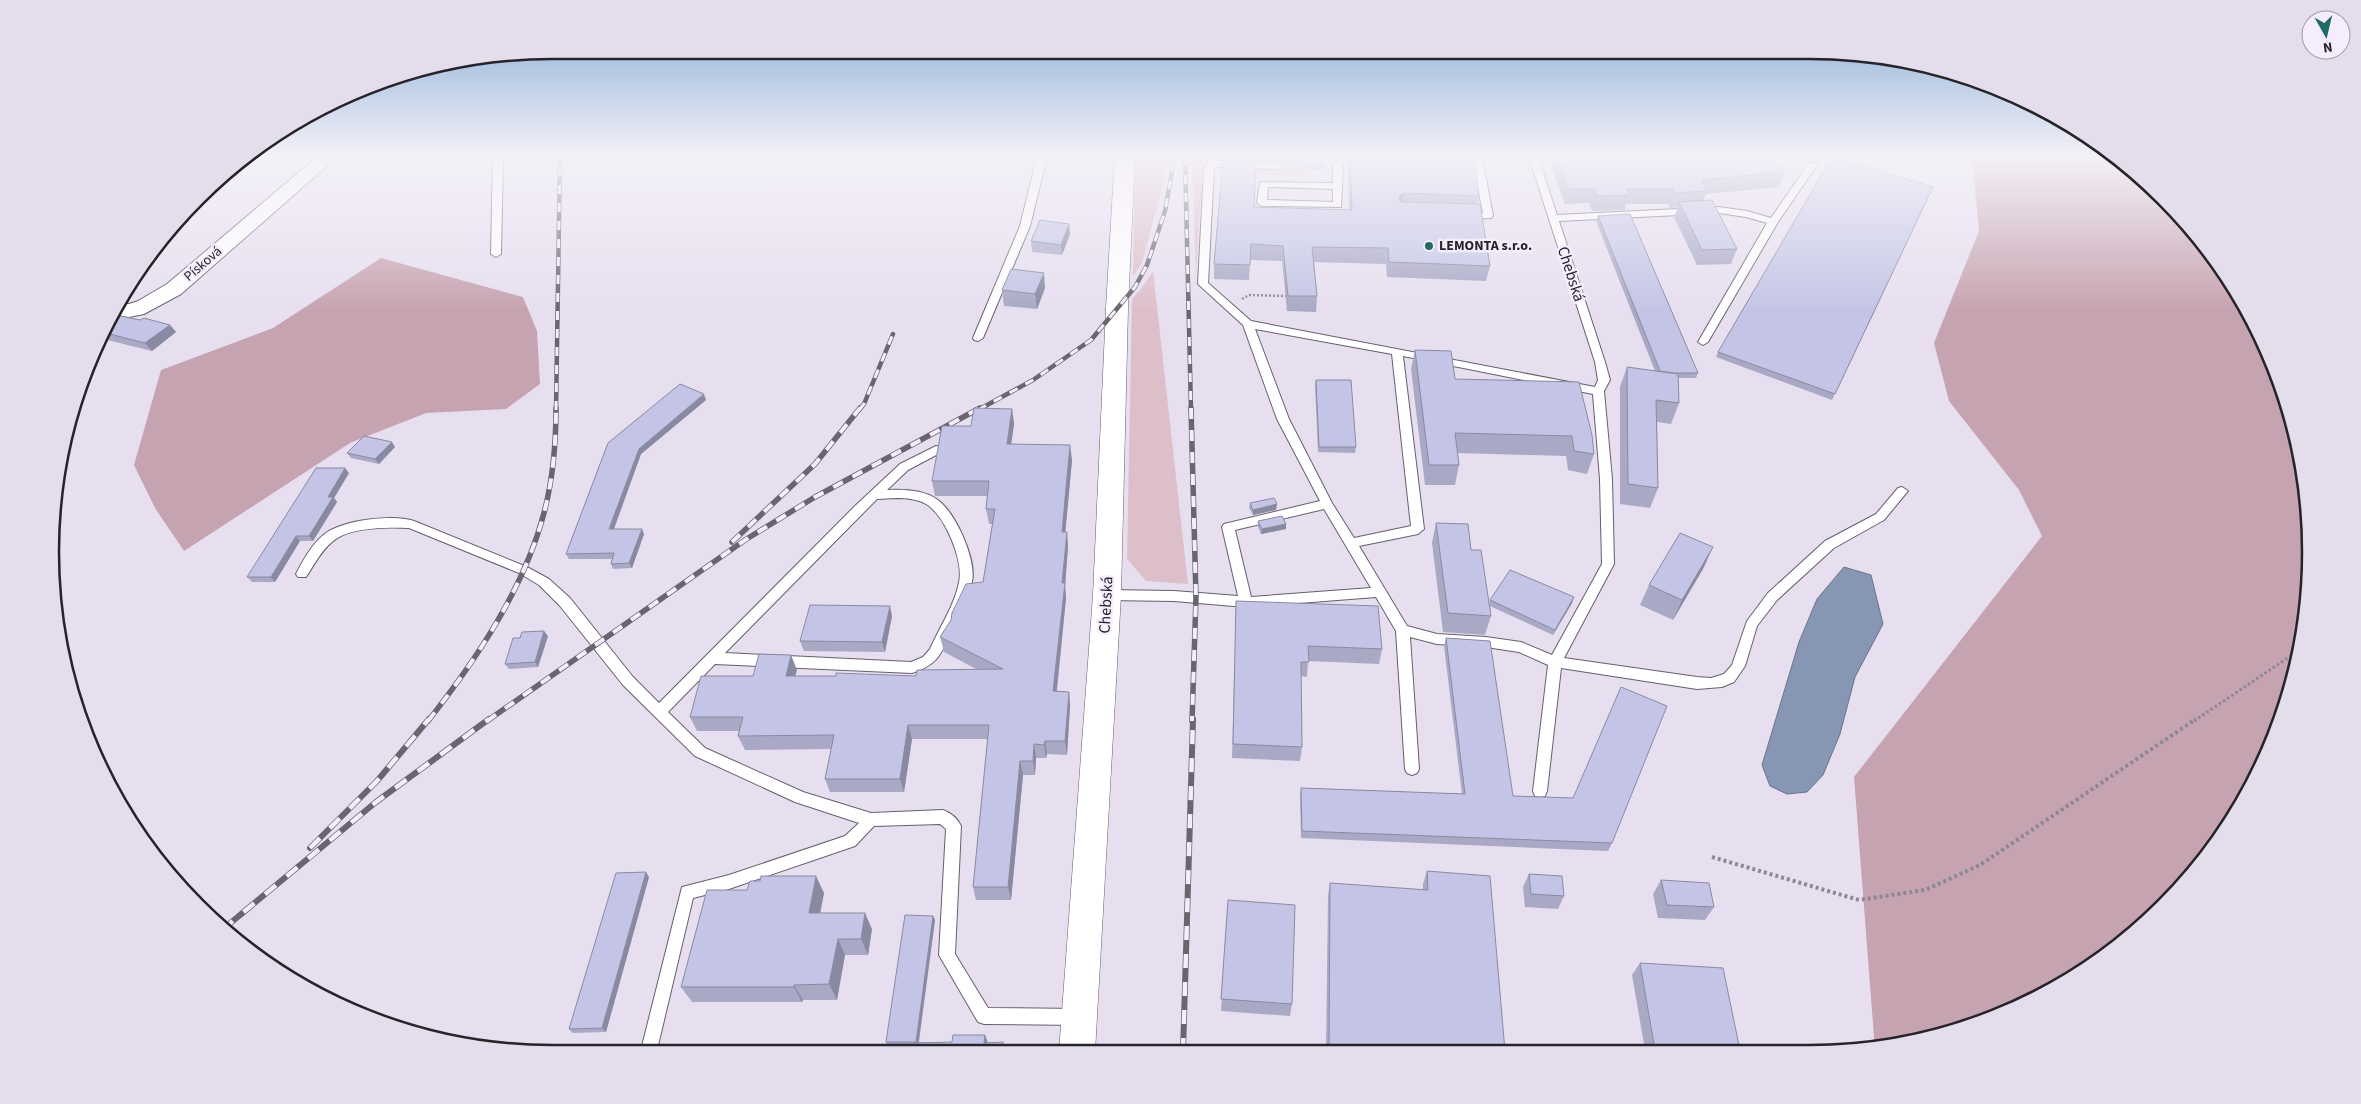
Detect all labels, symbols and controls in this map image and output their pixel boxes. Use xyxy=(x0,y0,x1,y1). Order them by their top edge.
north arrow xyxy=(2301,10,2351,60)
text: N xyxy=(2322,36,2334,57)
place label: LEMONTA s.r.o. xyxy=(1439,236,1532,256)
marker: LEMONTA s.r.o. xyxy=(1423,240,1435,252)
street label: Písková xyxy=(180,242,226,286)
street label: Chebská xyxy=(1552,243,1590,305)
street label: Chebská xyxy=(1094,576,1118,634)

